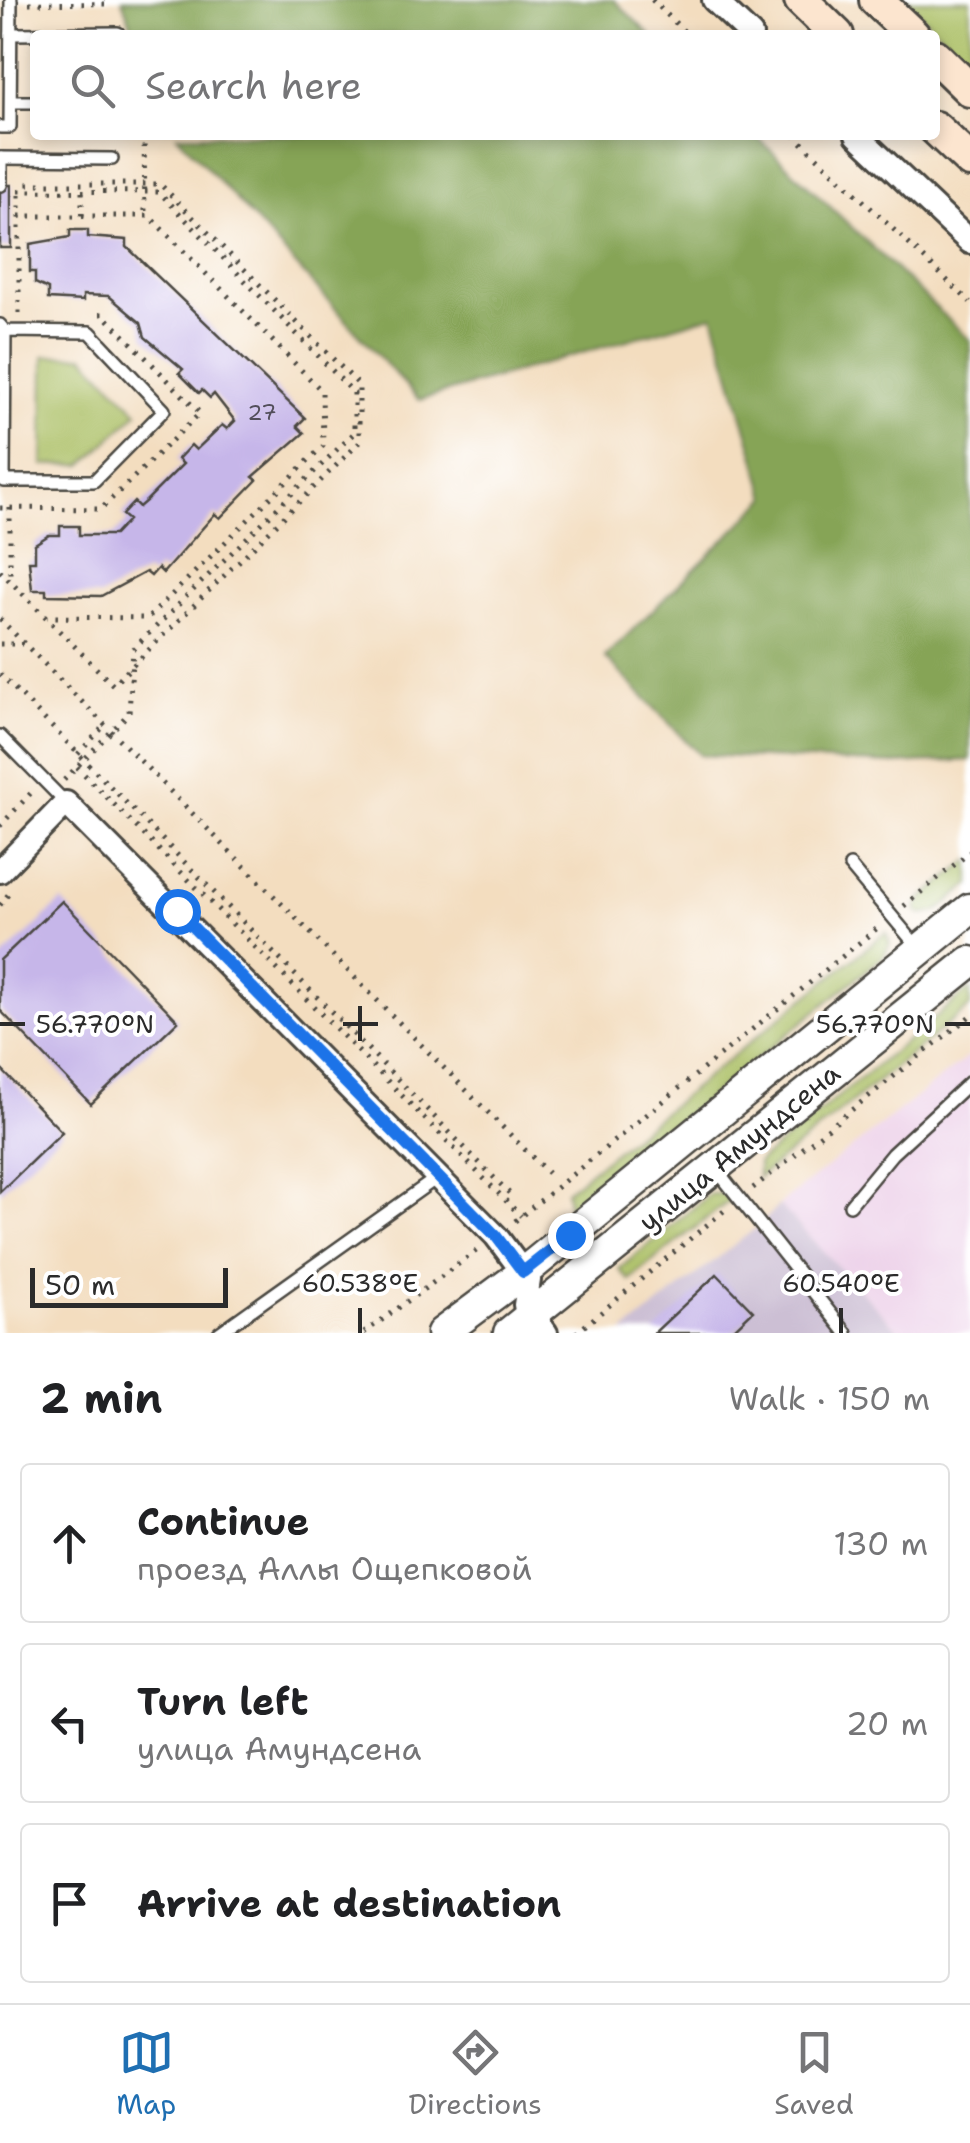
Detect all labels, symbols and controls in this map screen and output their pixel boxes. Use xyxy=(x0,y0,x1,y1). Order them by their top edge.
search box xyxy=(30,30,940,140)
icon: search xyxy=(65,58,120,113)
text: Search here xyxy=(145,60,362,111)
house number: 27 xyxy=(247,398,277,427)
route start xyxy=(155,889,201,935)
text: 56.770°N xyxy=(36,1007,154,1041)
text: 56.770°N xyxy=(816,1007,934,1041)
street label: улица Амундсена xyxy=(630,1054,848,1240)
route end xyxy=(548,1213,594,1259)
scale bar xyxy=(30,1263,228,1308)
text: 50 m xyxy=(45,1266,115,1304)
text: 60.538°E xyxy=(302,1266,418,1300)
text: 60.540°E xyxy=(782,1266,900,1300)
text: 2 min xyxy=(40,1370,162,1426)
text: Walk · 150 m xyxy=(729,1377,930,1420)
text: Continue xyxy=(137,1496,309,1547)
icon: ahead xyxy=(42,1516,97,1571)
text: 130 m xyxy=(833,1522,928,1565)
text: проезд Аллы Ощепковой xyxy=(137,1547,532,1590)
text: Turn left xyxy=(137,1676,309,1727)
icon: left xyxy=(42,1696,97,1751)
text: 20 m xyxy=(846,1702,928,1745)
text: улица Амундсена xyxy=(137,1727,421,1770)
icon: arrive xyxy=(42,1876,97,1931)
text: Arrive at destination xyxy=(137,1878,561,1929)
tab: Map xyxy=(116,2025,176,2123)
tab: Directions xyxy=(409,2025,542,2123)
tab: Saved xyxy=(774,2025,854,2123)

